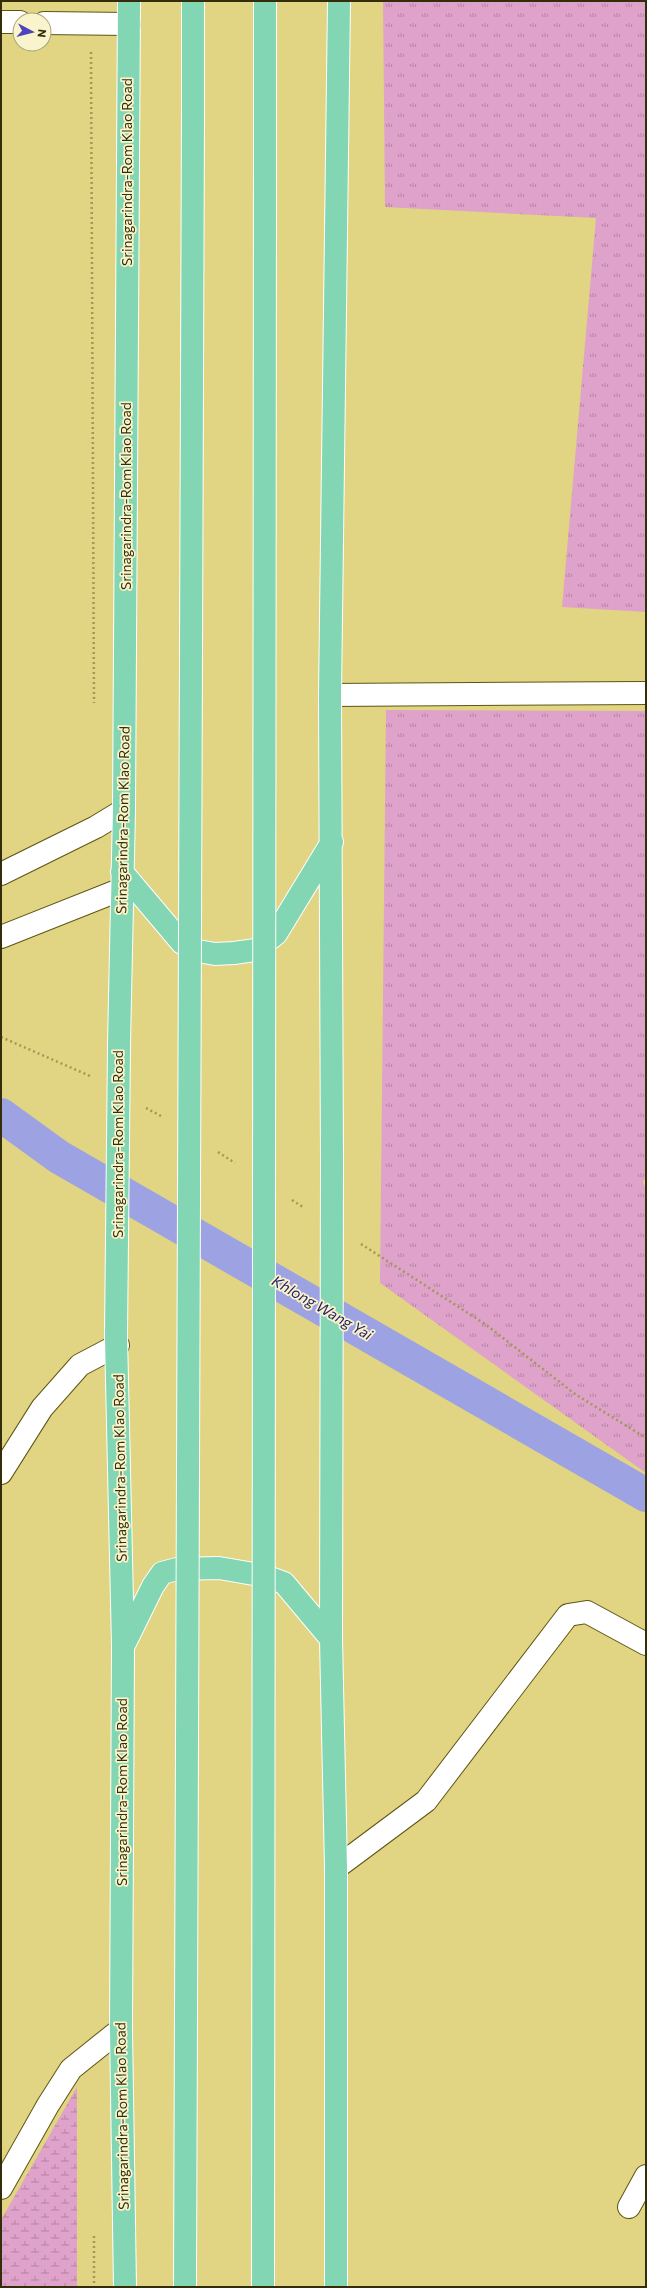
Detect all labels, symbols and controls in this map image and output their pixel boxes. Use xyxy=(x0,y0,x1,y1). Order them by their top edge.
north arrow xyxy=(12,12,52,52)
text: N xyxy=(35,28,49,38)
street label: Srinagarindra-Rom Klao Road xyxy=(118,78,135,266)
street label: Srinagarindra-Rom Klao Road xyxy=(117,402,134,590)
street label: Srinagarindra-Rom Klao Road xyxy=(112,726,133,914)
street label: Srinagarindra-Rom Klao Road xyxy=(109,1050,126,1238)
water label: Khlong Wang Yai xyxy=(269,1271,377,1344)
street label: Srinagarindra-Rom Klao Road xyxy=(109,1374,130,1562)
street label: Srinagarindra-Rom Klao Road xyxy=(113,1698,130,1886)
street label: Srinagarindra-Rom Klao Road xyxy=(111,2022,132,2210)

